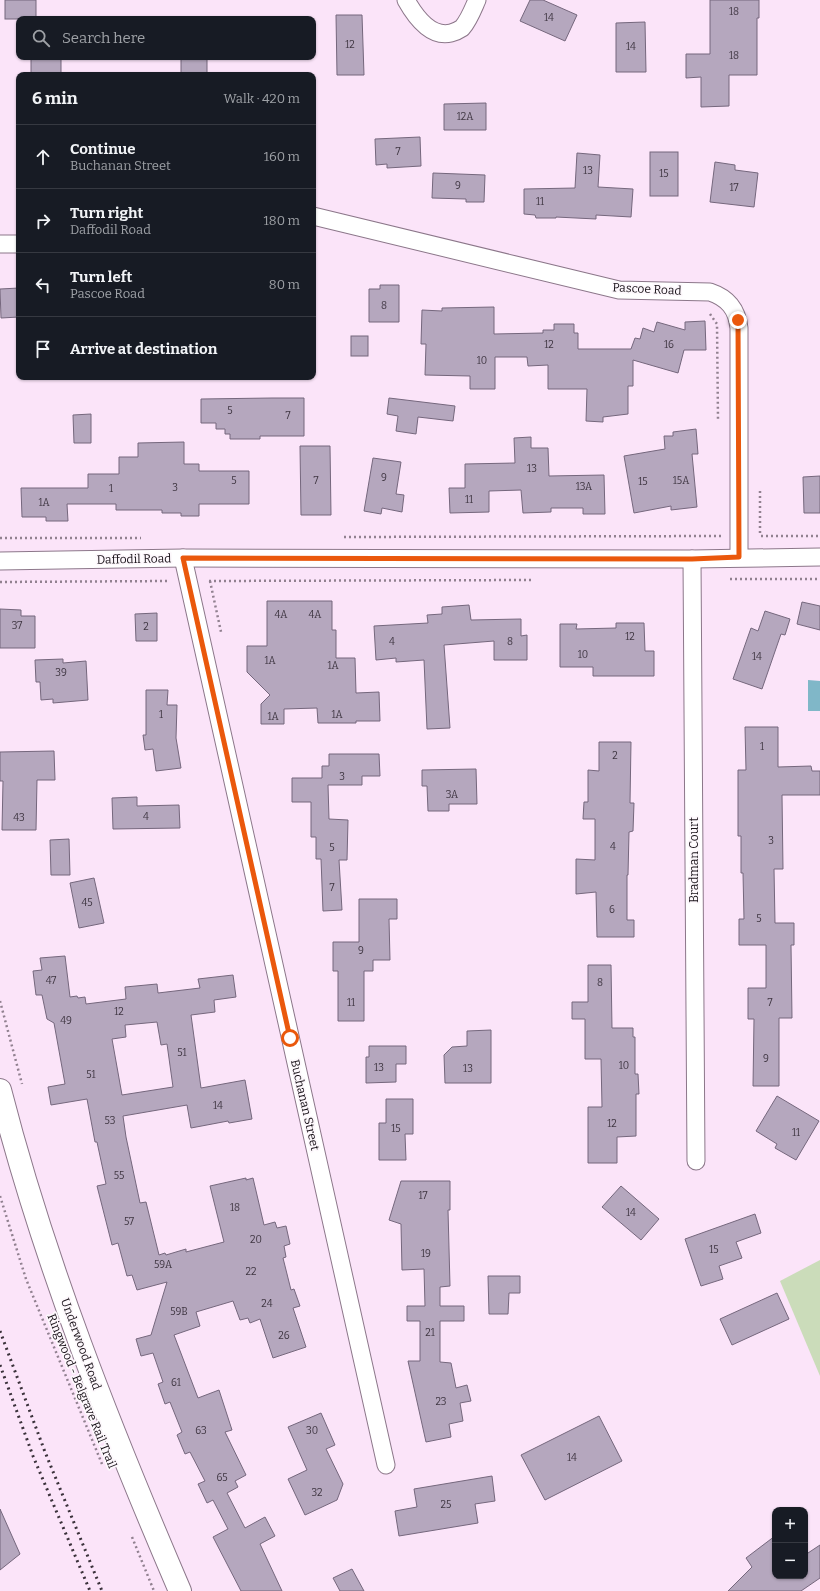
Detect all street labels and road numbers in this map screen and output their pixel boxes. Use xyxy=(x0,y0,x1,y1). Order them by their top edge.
street label: Pascoe Road xyxy=(612,280,682,298)
street label: Daffodil Road xyxy=(97,551,171,567)
street label: Bradman Court xyxy=(687,817,701,903)
street label: Buchanan Street xyxy=(288,1058,322,1153)
street label: Underwood Road xyxy=(58,1296,104,1392)
street label: Ringwood - Belgrave Rail Trail xyxy=(45,1312,120,1471)

